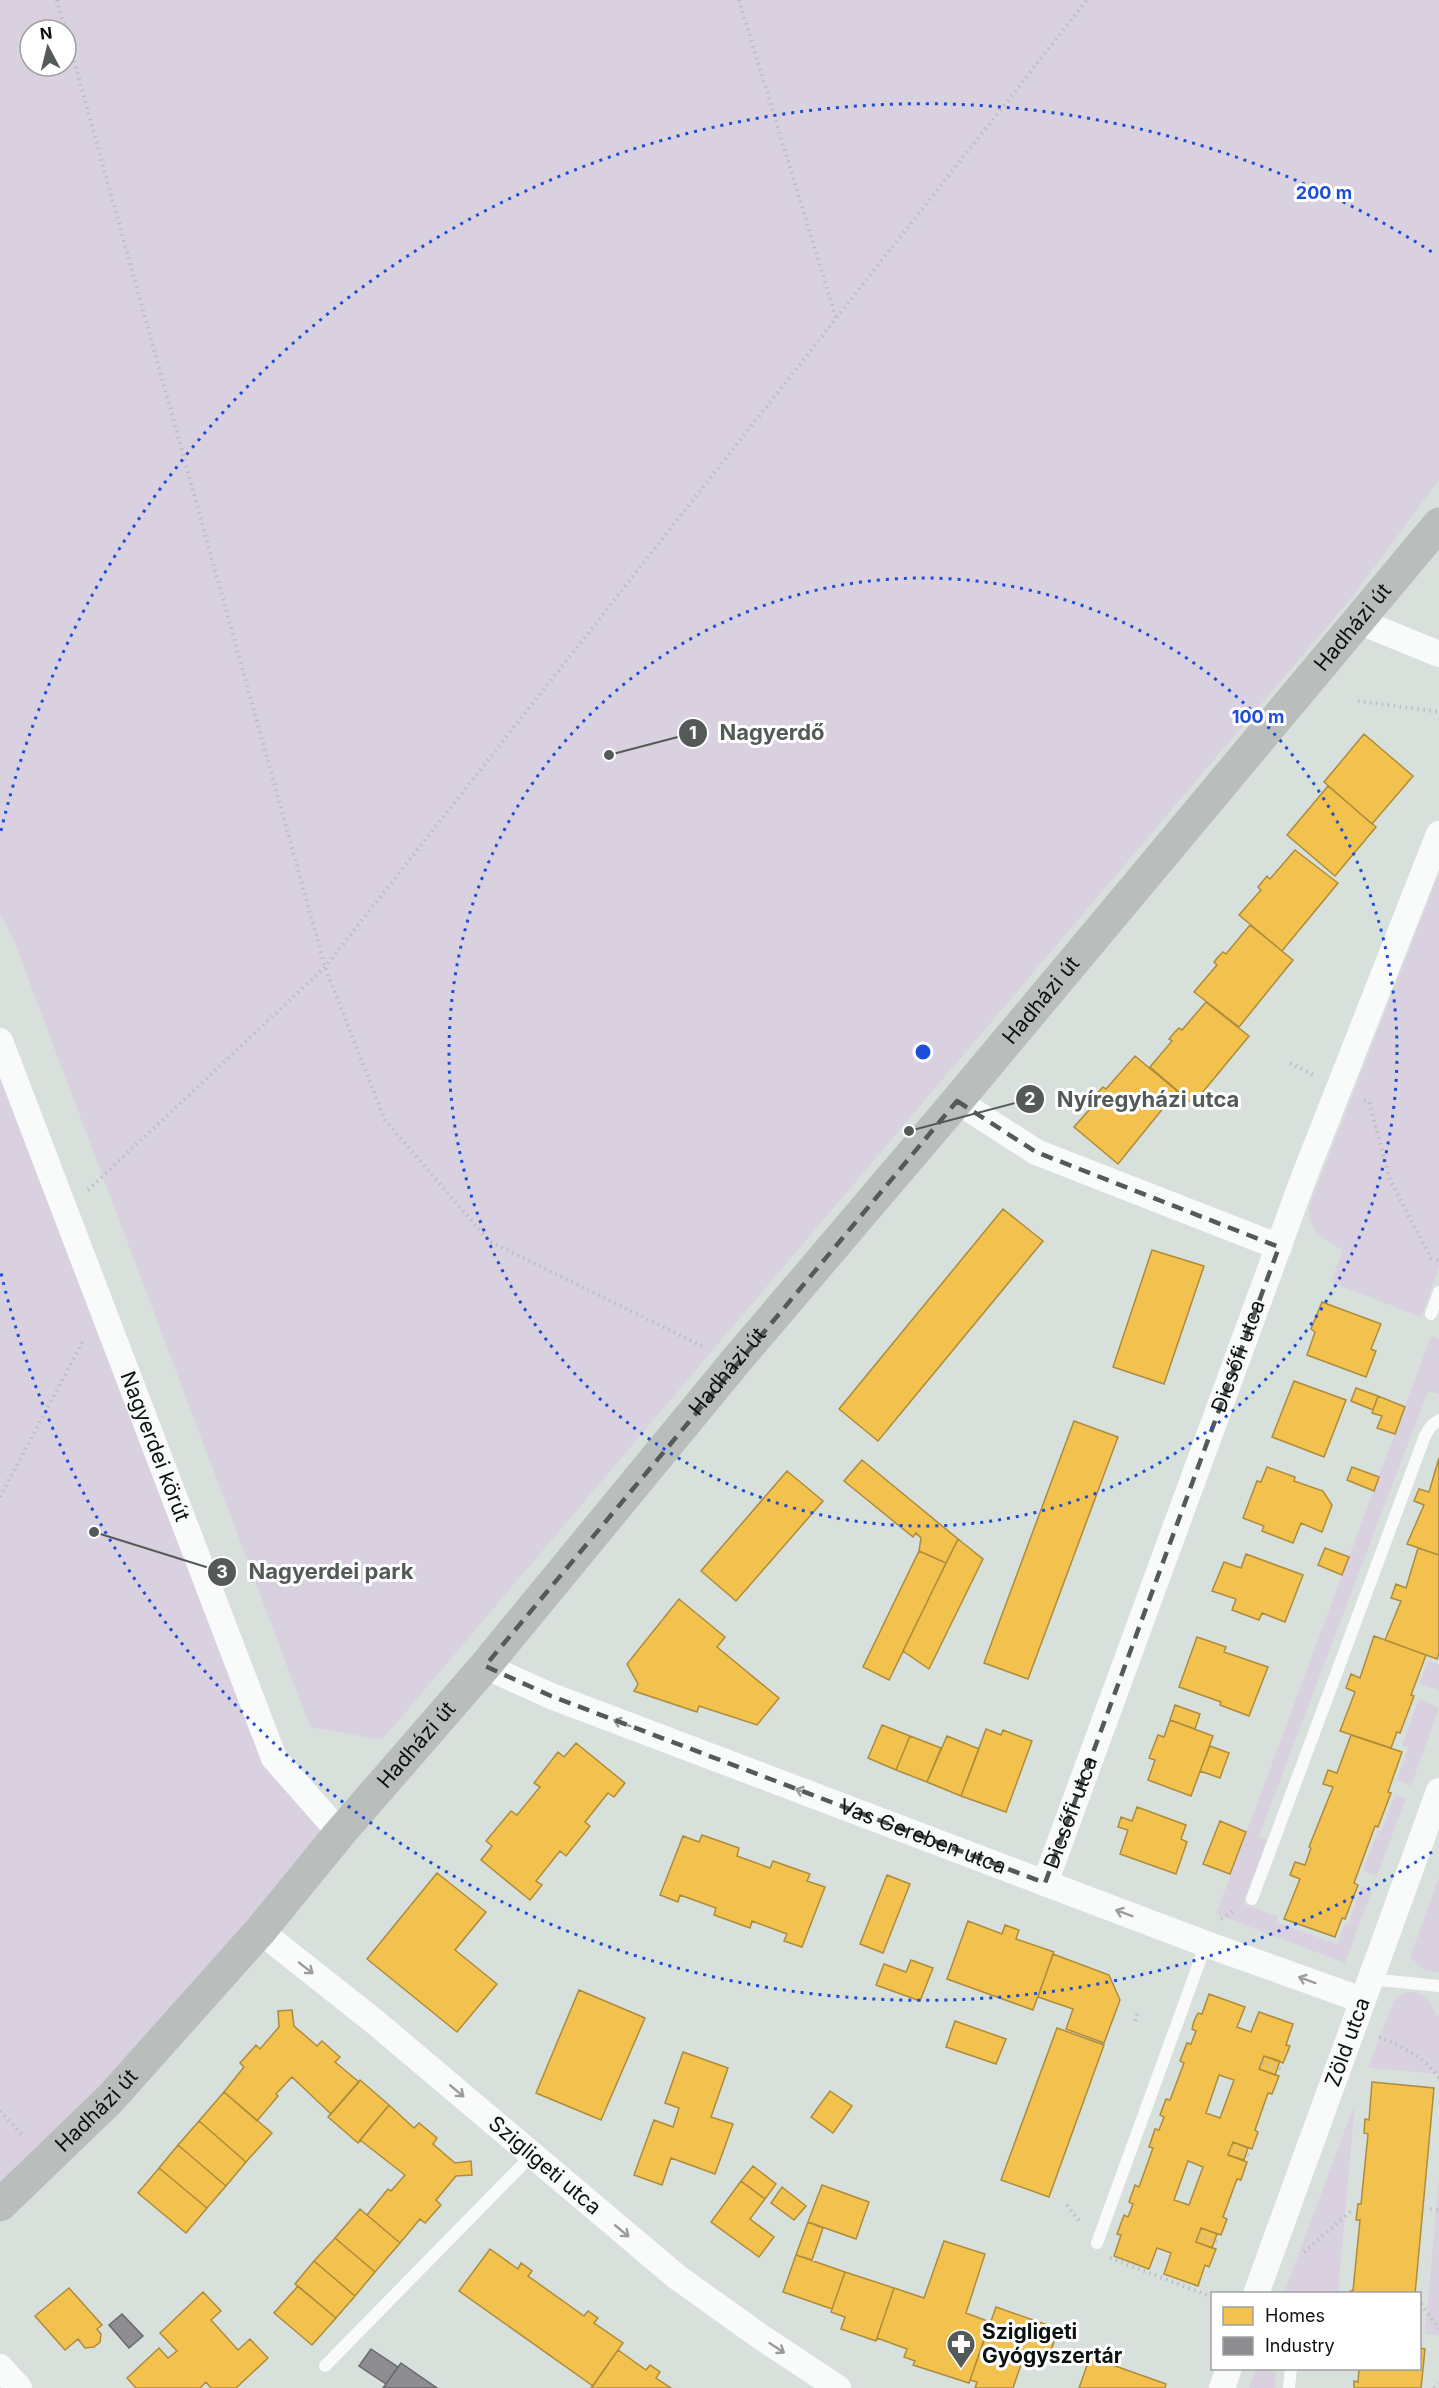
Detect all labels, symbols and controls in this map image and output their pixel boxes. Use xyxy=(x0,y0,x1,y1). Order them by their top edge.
north arrow xyxy=(18,18,78,78)
text: N xyxy=(39,22,53,44)
text: 200 m xyxy=(1296,182,1352,203)
street label: Hadházi út xyxy=(1309,578,1396,676)
text: 100 m xyxy=(1232,706,1284,727)
callout: Nagyerdő xyxy=(678,713,837,753)
text: Nagyerdő xyxy=(719,719,825,745)
text: 1 xyxy=(689,722,697,743)
street label: Hadházi út xyxy=(997,951,1084,1049)
centre of rings xyxy=(913,1042,933,1062)
callout: Nyíregyházi utca xyxy=(1015,1079,1252,1119)
text: Nyíregyházi utca xyxy=(1057,1086,1239,1112)
text: 2 xyxy=(1024,1088,1036,1109)
street label: Dicsőfi utca xyxy=(1206,1297,1270,1416)
street label: Hadházi út xyxy=(683,1322,771,1420)
street label: Nagyerdei körút xyxy=(115,1368,195,1525)
callout: Nagyerdei park xyxy=(207,1552,426,1592)
text: Nagyerdei park xyxy=(249,1558,414,1584)
text: 3 xyxy=(216,1561,228,1582)
street label: Hadházi út xyxy=(372,1696,460,1793)
one-way arrow xyxy=(613,1717,632,1728)
street label: Dicsőfi utca xyxy=(1038,1753,1102,1872)
one-way arrow xyxy=(795,1786,814,1797)
street label: Vas Gereben utca xyxy=(836,1793,1010,1879)
one-way arrow xyxy=(1115,1907,1134,1918)
one-way arrow xyxy=(298,1961,314,1974)
one-way arrow xyxy=(1298,1974,1317,1985)
street label: Zöld utca xyxy=(1320,1994,1375,2090)
street label: Hadházi út xyxy=(50,2064,143,2157)
one-way arrow xyxy=(449,2084,464,2098)
street label: Szigligeti utca xyxy=(484,2111,607,2220)
one-way arrow xyxy=(614,2224,629,2238)
legend xyxy=(1211,2292,1421,2370)
text: Homes xyxy=(1265,2305,1325,2326)
place label: Szigligeti Gyógyszertár xyxy=(982,2319,1123,2368)
pharmacy icon: Szigligeti Gyógyszertár xyxy=(945,2328,977,2370)
text: Industry xyxy=(1265,2335,1335,2356)
one-way arrow xyxy=(769,2342,785,2354)

